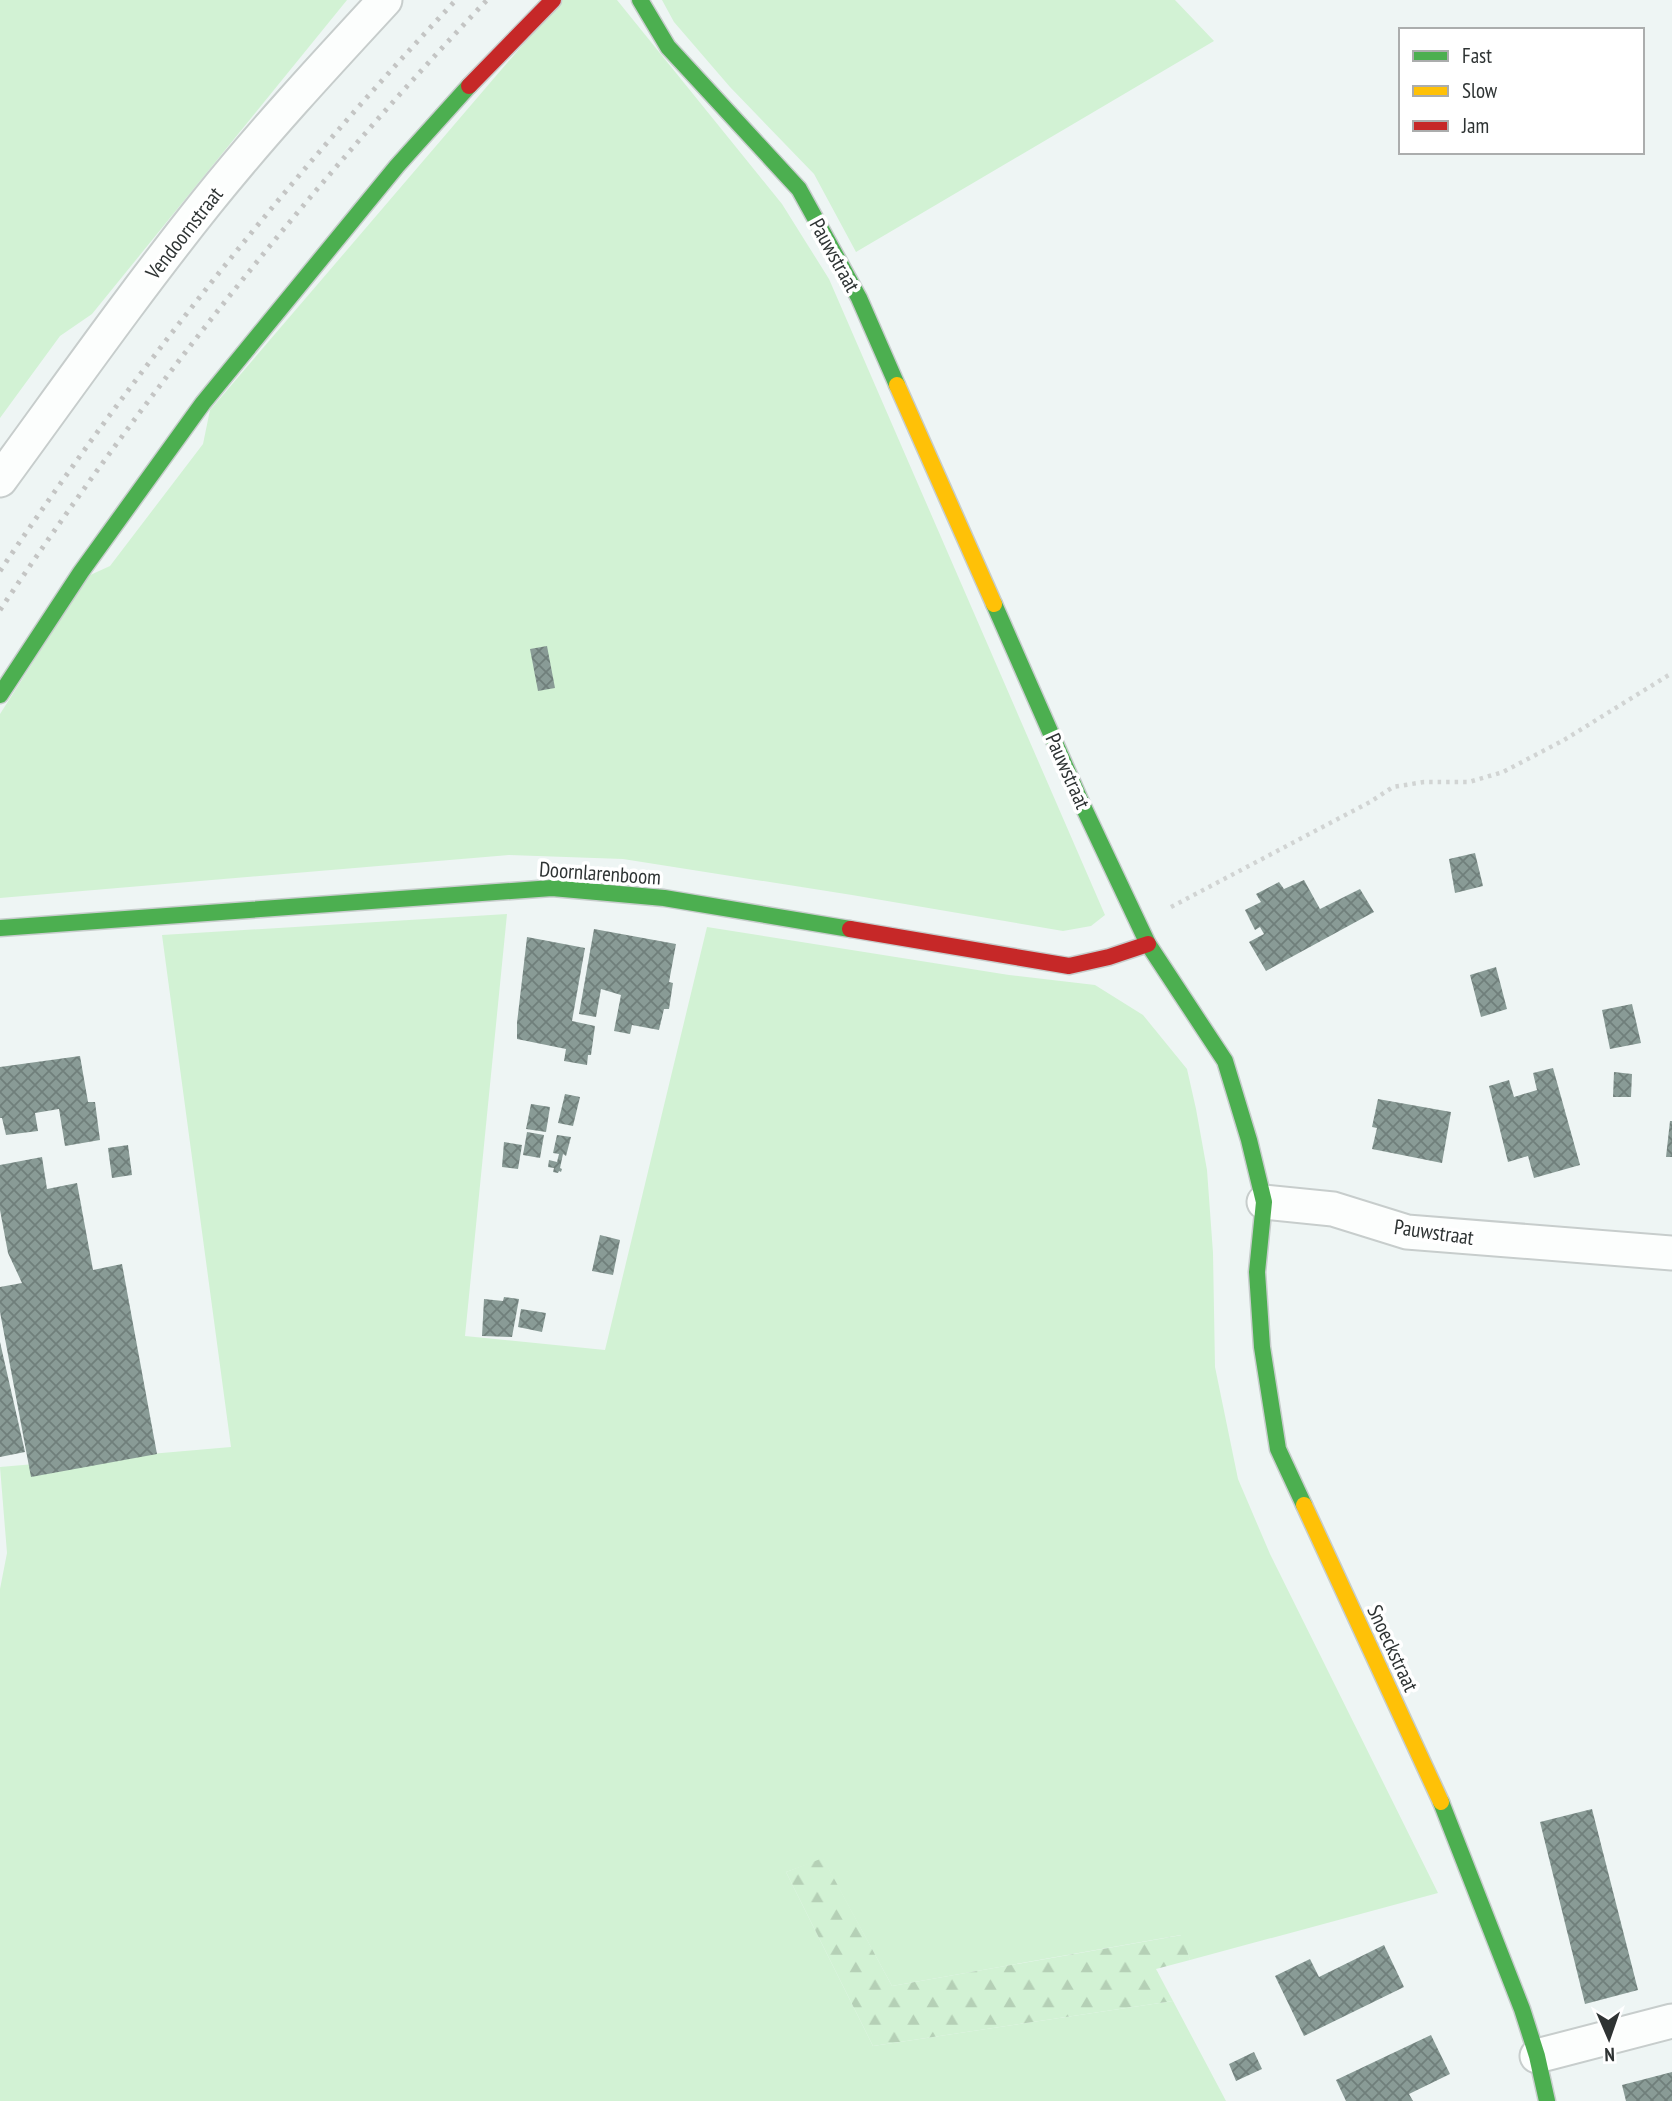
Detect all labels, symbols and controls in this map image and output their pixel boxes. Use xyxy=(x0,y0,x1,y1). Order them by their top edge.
legend xyxy=(1399,28,1644,154)
text: Fast xyxy=(1462,42,1492,69)
text: Slow xyxy=(1462,77,1498,104)
text: Jam xyxy=(1461,112,1489,139)
street label: Vendoornstraat xyxy=(139,181,229,285)
street label: Pauwstraat xyxy=(804,213,866,297)
street label: Pauwstraat xyxy=(1039,729,1097,813)
street label: Doornlarenboom xyxy=(538,855,662,891)
street label: Pauwstraat xyxy=(1393,1213,1476,1251)
street label: Snoeckstraat xyxy=(1361,1600,1425,1696)
north arrow xyxy=(1574,2003,1644,2073)
text: N xyxy=(1604,2043,1615,2067)

